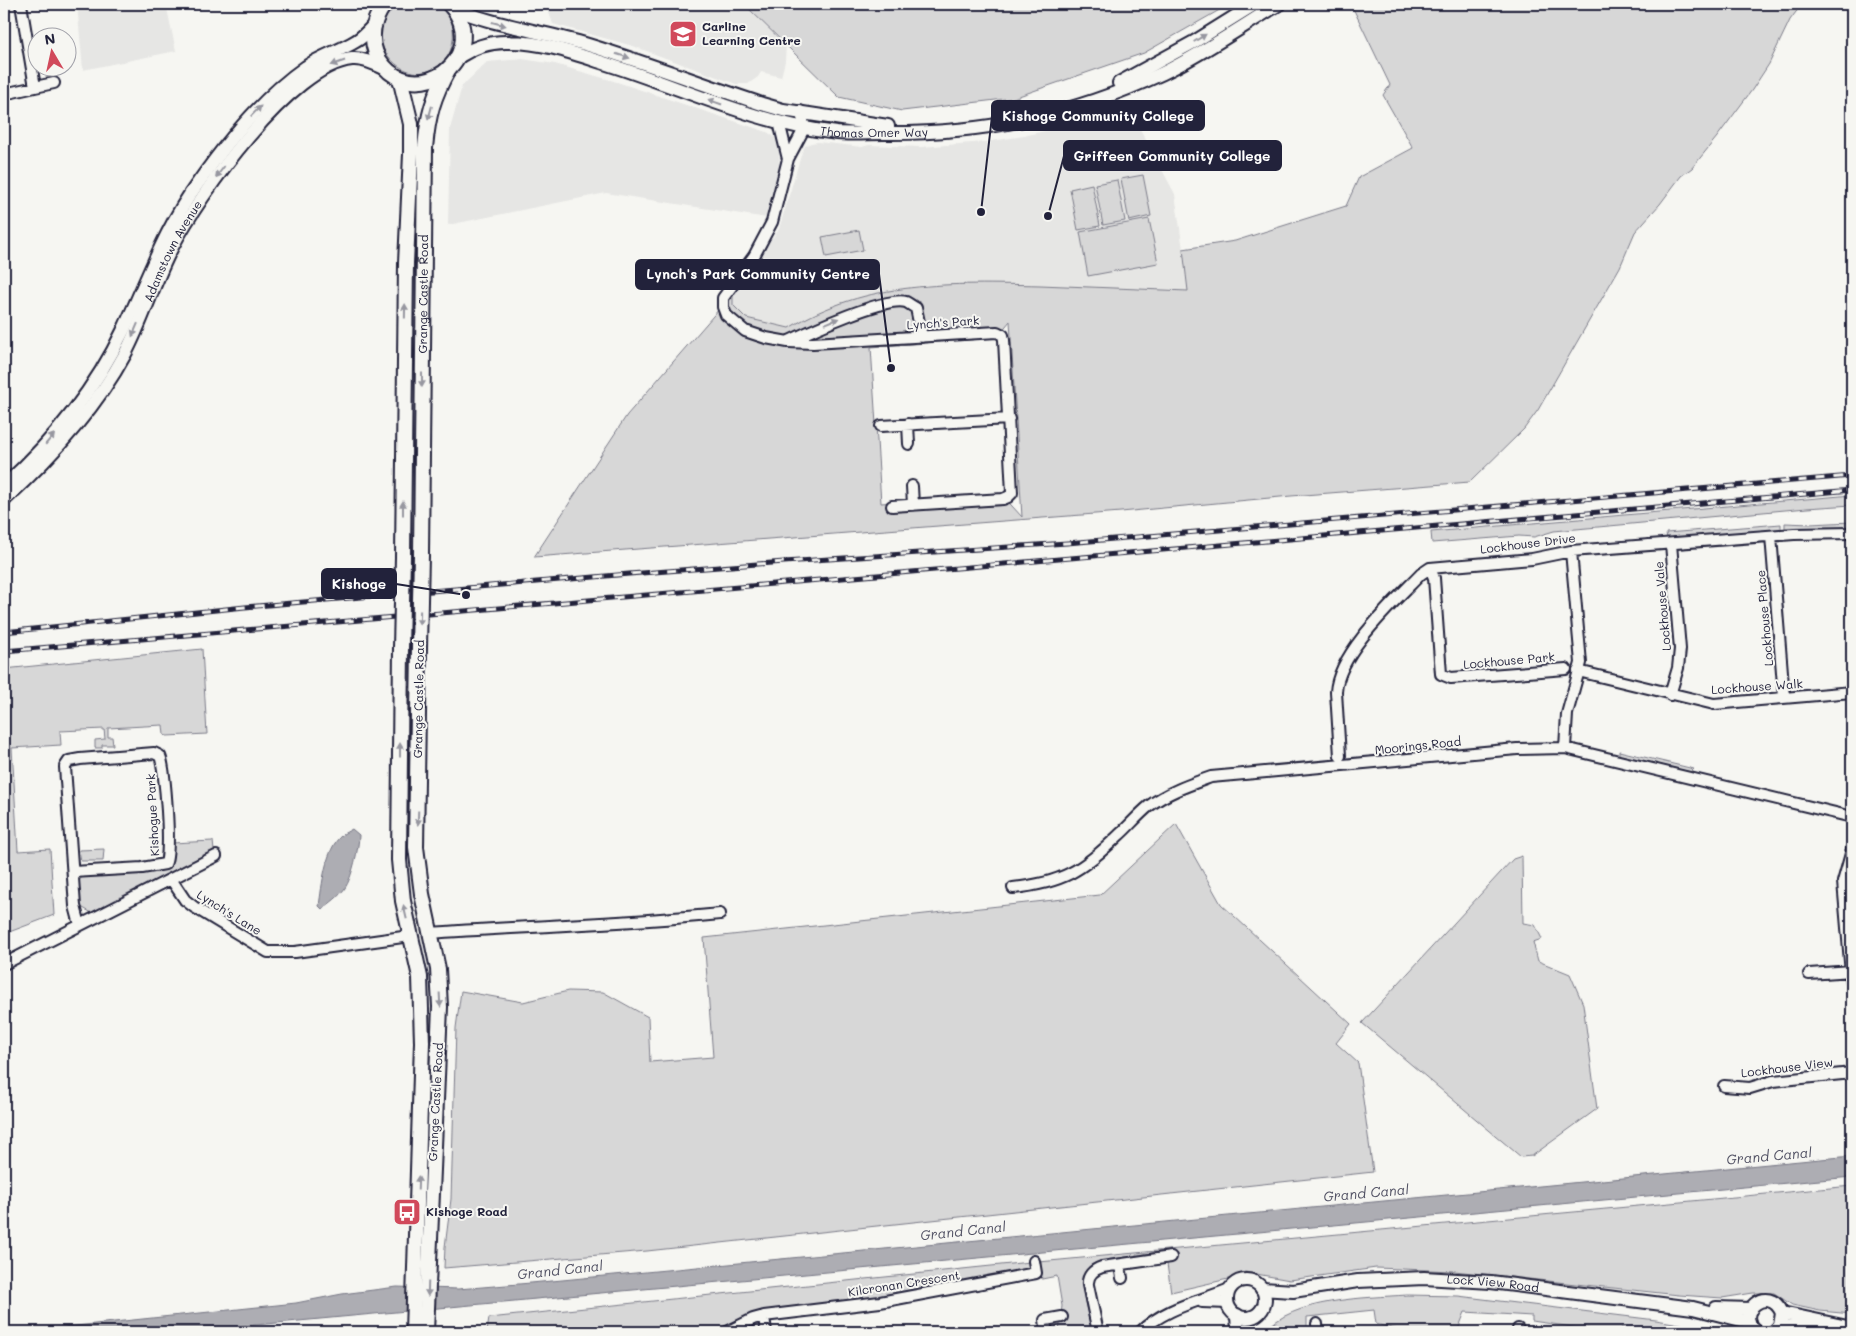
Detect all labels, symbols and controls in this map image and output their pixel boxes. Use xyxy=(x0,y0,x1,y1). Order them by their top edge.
place label: Carline Learning Centre xyxy=(702,18,801,48)
school or university icon: Carline Learning Centre xyxy=(668,19,698,49)
one-way arrow xyxy=(491,20,507,28)
north arrow xyxy=(28,28,78,78)
text: N xyxy=(43,28,57,49)
one-way arrow xyxy=(1194,34,1207,43)
one-way arrow xyxy=(616,52,631,60)
one-way arrow xyxy=(330,60,345,67)
one-way arrow xyxy=(708,97,723,105)
callout: Kishoge Community College xyxy=(992,101,1204,130)
one-way arrow xyxy=(250,105,262,117)
one-way arrow xyxy=(426,105,434,121)
text: Kishoge Community College xyxy=(1002,106,1194,125)
street label: Thomas Omer Way xyxy=(819,122,928,140)
callout: Griffeen Community College xyxy=(1064,141,1281,170)
text: Griffeen Community College xyxy=(1074,146,1270,165)
one-way arrow xyxy=(214,165,225,178)
street label: Adamstown Avenue xyxy=(140,197,205,304)
street label: Grange Castle Road xyxy=(414,234,431,353)
callout: Lynch's Park Community Centre xyxy=(636,260,879,289)
text: Lynch's Park Community Centre xyxy=(646,264,870,283)
one-way arrow xyxy=(402,302,410,318)
street label: Lynch's Park xyxy=(906,311,980,333)
one-way arrow xyxy=(825,317,840,325)
one-way arrow xyxy=(130,323,138,337)
one-way arrow xyxy=(418,372,426,388)
one-way arrow xyxy=(44,433,55,445)
one-way arrow xyxy=(399,500,407,516)
street label: Lockhouse Drive xyxy=(1479,529,1577,557)
street label: Lockhouse Vale xyxy=(1650,561,1674,652)
callout: Kishoge xyxy=(322,569,396,598)
street label: Lockhouse Place xyxy=(1752,569,1776,667)
text: Kishoge xyxy=(332,574,386,593)
one-way arrow xyxy=(416,611,424,627)
street label: Grange Castle Road xyxy=(409,639,427,758)
street label: Lockhouse Park xyxy=(1463,648,1555,672)
street label: Lockhouse Walk xyxy=(1711,675,1803,697)
street label: Moorings Road xyxy=(1374,732,1462,757)
one-way arrow xyxy=(396,742,404,758)
street label: Kishogue Park xyxy=(142,773,162,857)
one-way arrow xyxy=(413,811,421,827)
street label: Lynch's Lane xyxy=(194,886,265,938)
one-way arrow xyxy=(401,905,409,920)
one-way arrow xyxy=(436,993,444,1009)
street label: Grange Castle Road xyxy=(424,1042,446,1162)
street label: Lockhouse View xyxy=(1740,1053,1834,1081)
water label: Grand Canal xyxy=(1725,1142,1813,1169)
one-way arrow xyxy=(414,1175,422,1191)
water label: Grand Canal xyxy=(1322,1179,1410,1206)
bus stop icon: Kishoge Road xyxy=(392,1197,422,1227)
place label: Kishoge Road xyxy=(426,1203,508,1219)
water label: Grand Canal xyxy=(919,1217,1007,1244)
water label: Grand Canal xyxy=(516,1256,604,1283)
street label: Kilcronan Crescent xyxy=(847,1266,961,1300)
street label: Lock View Road xyxy=(1446,1270,1540,1295)
one-way arrow xyxy=(423,1282,431,1298)

